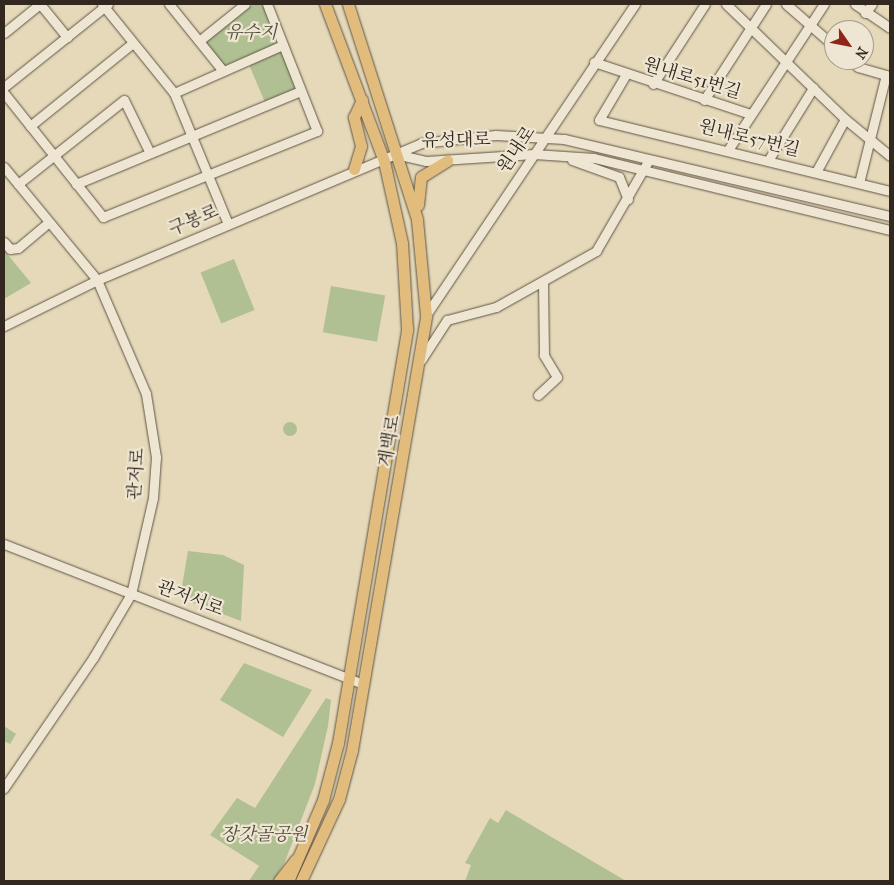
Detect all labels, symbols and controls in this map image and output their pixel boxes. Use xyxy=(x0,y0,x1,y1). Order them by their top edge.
north arrow xyxy=(824,20,874,70)
park label: 유수지 xyxy=(225,22,277,44)
text: N xyxy=(851,44,871,62)
street label: 원내로51번길 xyxy=(640,54,744,104)
street label: 원내로57번길 xyxy=(696,116,802,162)
street label: 원내로 xyxy=(493,122,541,178)
street label: 유성대로 xyxy=(421,130,491,152)
street label: 구봉로 xyxy=(166,201,222,241)
street label: 계백로 xyxy=(375,413,405,469)
street label: 관저로 xyxy=(124,447,150,501)
street label: 관저서로 xyxy=(154,576,226,622)
park label: 장갓골공원 xyxy=(221,824,307,846)

